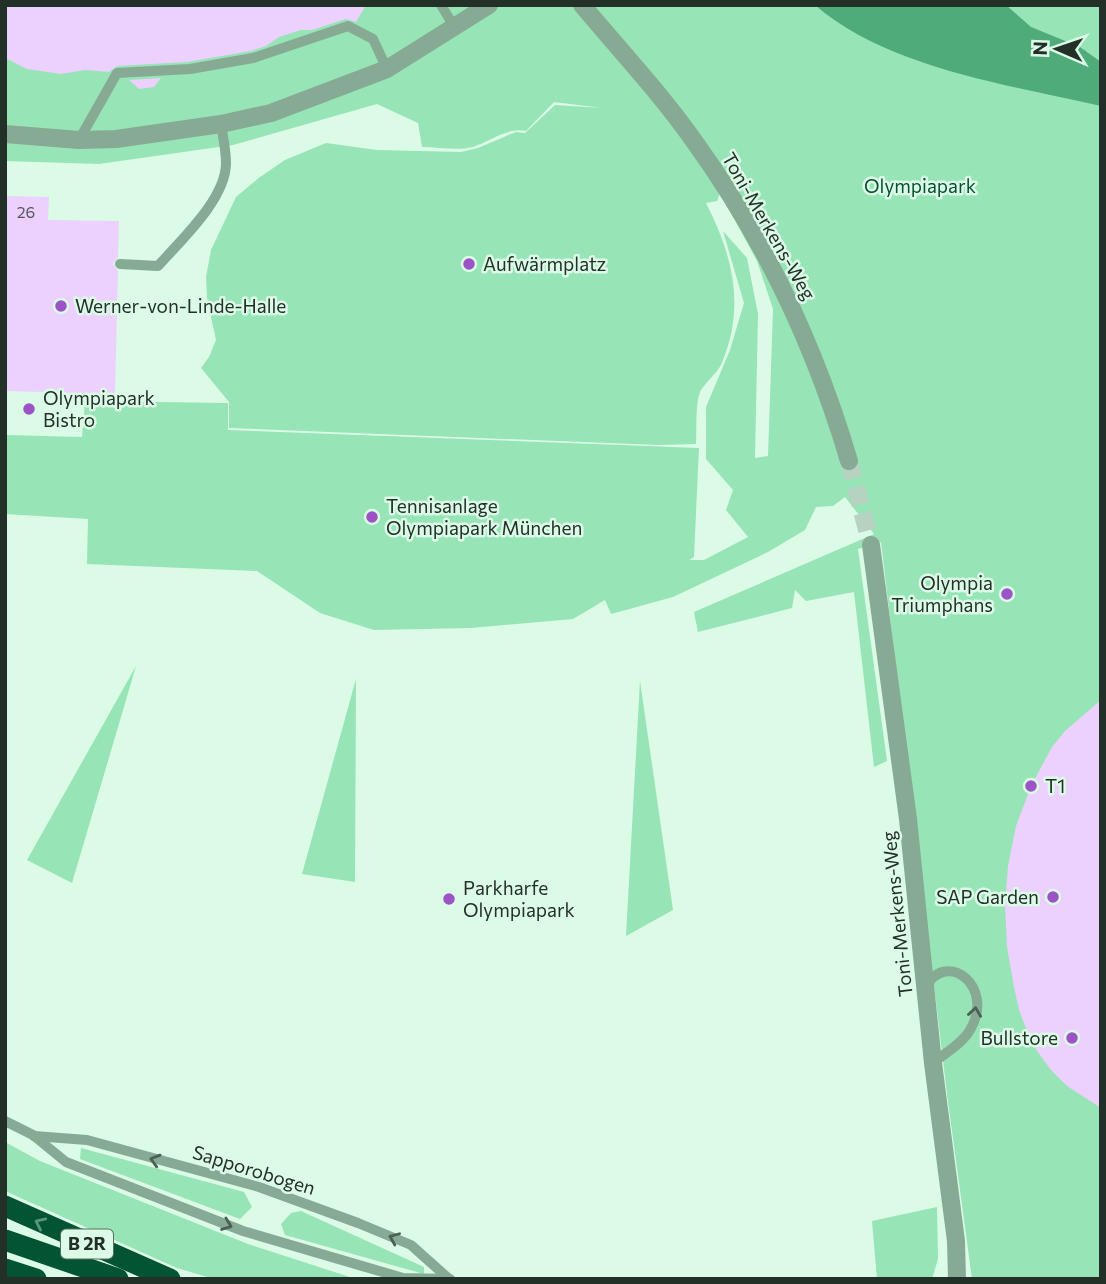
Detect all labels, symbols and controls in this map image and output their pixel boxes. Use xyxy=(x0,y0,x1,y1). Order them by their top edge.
north arrow xyxy=(1022,14,1092,84)
text: N xyxy=(1028,41,1051,56)
street label: Toni-Merkens-Weg xyxy=(718,148,821,304)
park label: Olympiapark xyxy=(864,174,976,197)
house number: 26 xyxy=(17,202,35,221)
place label: Aufwärmplatz xyxy=(483,252,606,275)
marker: Aufwärmplatz xyxy=(461,256,477,272)
place label: Werner-von-Linde-Halle xyxy=(75,294,286,317)
marker: Werner-von-Linde-Halle xyxy=(53,298,69,314)
place label: Olympiapark Bistro xyxy=(43,386,155,431)
marker: Olympiapark Bistro xyxy=(21,401,37,417)
place label: Tennisanlage Olympiapark München xyxy=(386,494,582,539)
marker: Tennisanlage Olympiapark München xyxy=(364,509,380,525)
place label: Olympia Triumphans xyxy=(891,571,993,616)
marker: Olympia Triumphans xyxy=(999,586,1015,602)
place label: T1 xyxy=(1045,774,1065,797)
marker: T1 xyxy=(1023,778,1039,794)
street label: Toni-Merkens-Weg xyxy=(876,830,917,998)
place label: Parkharfe Olympiapark xyxy=(463,876,575,921)
place label: SAP Garden xyxy=(936,885,1039,908)
marker: SAP Garden xyxy=(1045,889,1061,905)
marker: Parkharfe Olympiapark xyxy=(441,891,457,907)
one-way arrow xyxy=(967,1006,982,1018)
place label: Bullstore xyxy=(981,1026,1058,1049)
marker: Bullstore xyxy=(1064,1030,1080,1046)
street label: Sapporobogen xyxy=(190,1140,318,1199)
one-way arrow xyxy=(149,1154,161,1168)
one-way arrow xyxy=(35,1217,47,1231)
one-way arrow xyxy=(221,1217,233,1231)
road number: B 2R xyxy=(61,1230,113,1259)
one-way arrow xyxy=(389,1232,401,1246)

